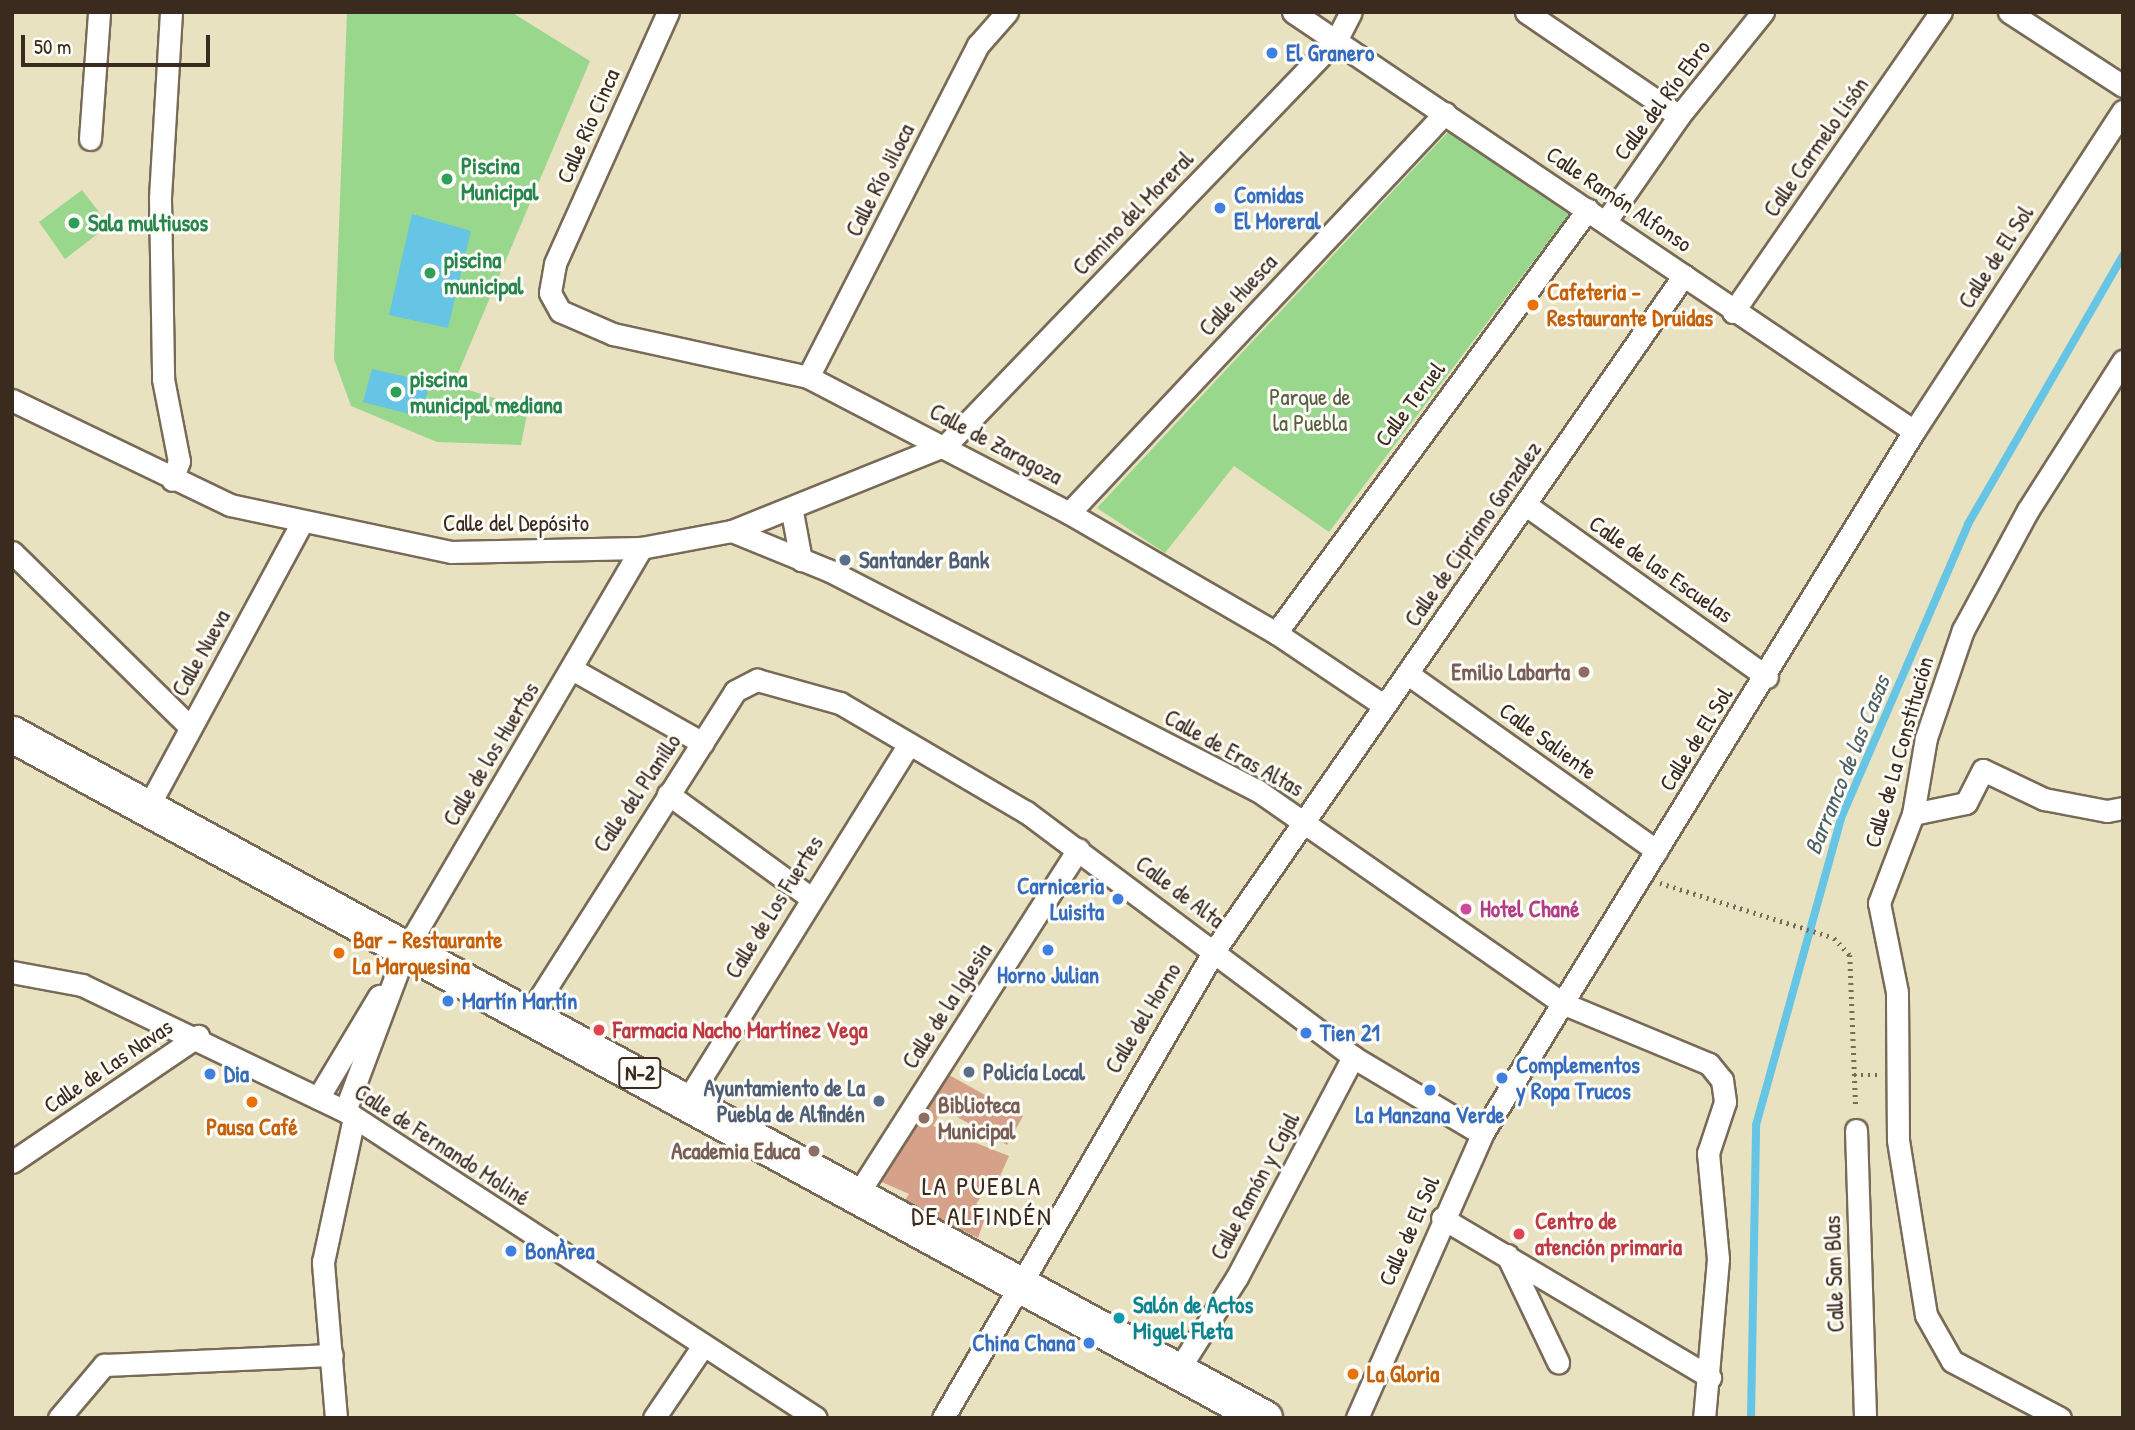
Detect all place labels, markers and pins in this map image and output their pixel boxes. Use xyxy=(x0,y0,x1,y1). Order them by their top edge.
place label: El Granero xyxy=(1286,39,1374,67)
marker: El Granero xyxy=(1264,45,1280,61)
place label: Piscina Municipal xyxy=(461,152,538,206)
marker: Piscina Municipal xyxy=(439,171,455,187)
place label: Comidas El Moreral xyxy=(1234,181,1321,235)
marker: Comidas El Moreral xyxy=(1212,200,1228,216)
place label: Sala multiusos xyxy=(88,209,208,237)
marker: Sala multiusos xyxy=(66,215,82,231)
place label: piscina municipal xyxy=(444,246,523,300)
marker: piscina municipal xyxy=(422,265,438,281)
place label: Cafeteria - Restaurante Druidas xyxy=(1547,278,1713,332)
marker: Cafeteria - Restaurante Druidas xyxy=(1525,297,1541,313)
place label: piscina municipal mediana xyxy=(410,365,562,419)
marker: piscina municipal mediana xyxy=(388,384,404,400)
place label: Santander Bank xyxy=(859,546,989,574)
marker: Santander Bank xyxy=(837,552,853,568)
place label: Emilio Labarta xyxy=(1451,658,1570,686)
marker: Emilio Labarta xyxy=(1576,664,1592,680)
place label: Carniceria Luisita xyxy=(1017,872,1104,926)
marker: Carniceria Luisita xyxy=(1110,891,1126,907)
place label: Hotel Chané xyxy=(1480,895,1579,923)
marker: Hotel Chané xyxy=(1458,901,1474,917)
place label: Bar - Restaurante La Marquesina xyxy=(353,926,502,980)
marker: Horno Julian xyxy=(1040,942,1056,958)
marker: Bar - Restaurante La Marquesina xyxy=(331,945,347,961)
place label: Horno Julian xyxy=(997,961,1099,989)
place label: Martín Martín xyxy=(462,987,577,1015)
marker: Martín Martín xyxy=(440,993,456,1009)
place label: Farmacia Nacho Martínez Vega xyxy=(613,1016,868,1044)
place label: Tien 21 xyxy=(1320,1019,1380,1047)
marker: Farmacia Nacho Martínez Vega xyxy=(591,1022,607,1038)
marker: Tien 21 xyxy=(1298,1025,1314,1041)
place label: Complementos y Ropa Trucos xyxy=(1516,1051,1640,1105)
place label: Policía Local xyxy=(983,1058,1085,1086)
place label: Dia xyxy=(224,1060,249,1088)
marker: Policía Local xyxy=(961,1064,977,1080)
marker: Dia xyxy=(202,1066,218,1082)
marker: Complementos y Ropa Trucos xyxy=(1494,1070,1510,1086)
place label: Ayuntamiento de La Puebla de Alfindén xyxy=(704,1074,865,1128)
marker: La Manzana Verde xyxy=(1422,1082,1438,1098)
place label: Biblioteca Municipal xyxy=(938,1091,1020,1145)
marker: Ayuntamiento de La Puebla de Alfindén xyxy=(871,1093,887,1109)
marker: Pausa Café xyxy=(244,1094,260,1110)
place label: La Manzana Verde xyxy=(1356,1101,1504,1129)
marker: Biblioteca Municipal xyxy=(916,1110,932,1126)
place label: Pausa Café xyxy=(206,1113,298,1141)
place label: Academia Educa xyxy=(671,1137,800,1165)
marker: Academia Educa xyxy=(806,1143,822,1159)
place label: Centro de atención primaria xyxy=(1535,1207,1682,1261)
marker: Centro de atención primaria xyxy=(1509,1224,1529,1244)
place label: BonÀrea xyxy=(525,1237,595,1265)
marker: BonÀrea xyxy=(503,1243,519,1259)
place label: Salón de Actos Miguel Fleta xyxy=(1133,1291,1253,1345)
marker: Salón de Actos Miguel Fleta xyxy=(1111,1310,1127,1326)
place label: China Chana xyxy=(972,1329,1075,1357)
marker: China Chana xyxy=(1081,1335,1097,1351)
place label: La Gloria xyxy=(1367,1360,1439,1388)
marker: La Gloria xyxy=(1345,1366,1361,1382)

